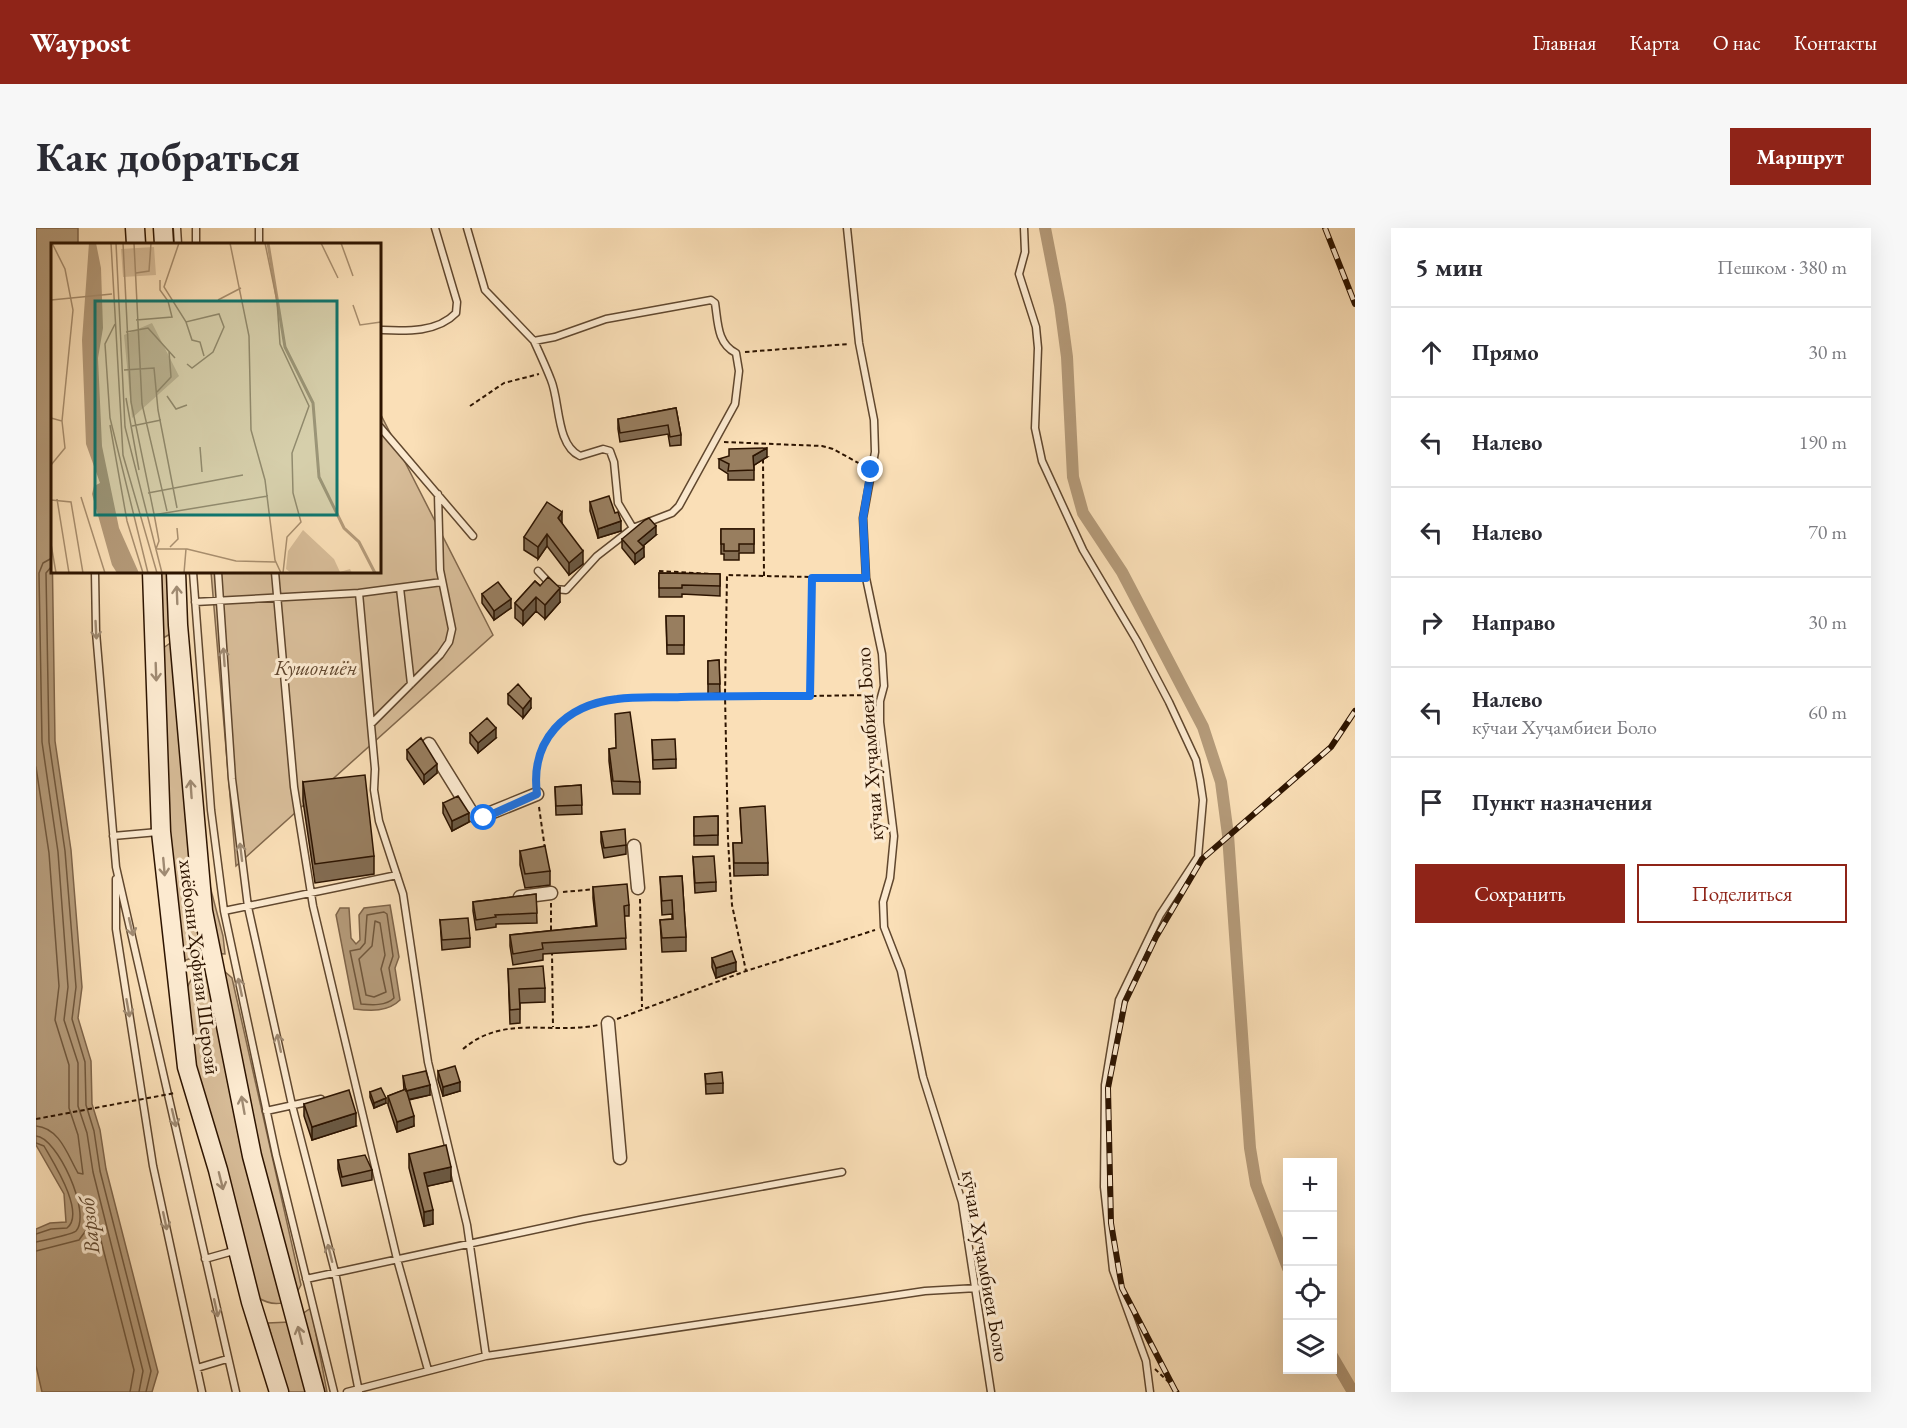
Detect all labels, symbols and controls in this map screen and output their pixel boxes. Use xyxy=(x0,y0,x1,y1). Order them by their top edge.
text: Waypost xyxy=(30,24,131,60)
text: Главная xyxy=(1532,29,1596,56)
text: Карта xyxy=(1629,29,1680,56)
text: О нас xyxy=(1713,29,1761,56)
text: Контакты xyxy=(1794,29,1877,56)
button: Маршрут xyxy=(1730,128,1871,185)
text: Как добраться xyxy=(36,129,300,184)
inset map xyxy=(51,243,381,573)
text: 5 мин xyxy=(1415,250,1483,284)
text: Пешком · 380 m xyxy=(1717,254,1847,280)
icon: ahead xyxy=(1415,336,1448,369)
text: Прямо xyxy=(1472,338,1539,367)
text: 30 m xyxy=(1808,339,1847,365)
icon: left xyxy=(1415,426,1448,459)
text: Налево xyxy=(1472,428,1542,457)
text: 190 m xyxy=(1799,429,1847,455)
route end xyxy=(857,456,883,482)
icon: left xyxy=(1415,516,1448,549)
text: Налево xyxy=(1472,518,1542,547)
text: 70 m xyxy=(1808,519,1847,545)
one-way arrow xyxy=(171,585,183,605)
icon: right xyxy=(1415,606,1448,639)
text: Направо xyxy=(1472,608,1555,637)
text: 30 m xyxy=(1808,609,1847,635)
one-way arrow xyxy=(91,619,102,639)
street label: кӯчаи Хуҷамбиеи Боло xyxy=(849,646,889,842)
one-way arrow xyxy=(219,648,230,668)
park label: Кушониён xyxy=(273,654,358,681)
one-way arrow xyxy=(150,661,161,681)
text: Налево xyxy=(1472,685,1542,714)
icon: left xyxy=(1415,696,1448,729)
text: 60 m xyxy=(1808,699,1847,725)
text: кӯчаи Хуҷамбиеи Боло xyxy=(1472,714,1657,740)
one-way arrow xyxy=(185,780,196,800)
icon: arrive xyxy=(1415,786,1448,819)
text: Пункт назначения xyxy=(1472,788,1652,817)
route start xyxy=(470,804,496,830)
one-way arrow xyxy=(236,842,247,862)
one-way arrow xyxy=(159,856,170,876)
street label: хиёбони Ҳофизи Шерозӣ xyxy=(173,858,227,1076)
button: Сохранить xyxy=(1415,864,1625,923)
button: Поделиться xyxy=(1637,864,1847,923)
one-way arrow xyxy=(125,918,137,937)
one-way arrow xyxy=(234,978,245,998)
one-way arrow xyxy=(123,998,134,1018)
one-way arrow xyxy=(272,1034,284,1053)
one-way arrow xyxy=(238,1096,249,1116)
one-way arrow xyxy=(168,1108,180,1127)
map controls xyxy=(1283,1158,1337,1374)
button: + xyxy=(1283,1158,1337,1212)
street label: кӯчаи Хуҷамбиеи Боло xyxy=(956,1168,1016,1364)
one-way arrow xyxy=(216,1172,228,1191)
water label: Варзоб xyxy=(71,1193,106,1257)
one-way arrow xyxy=(159,1211,171,1230)
button: − xyxy=(1283,1212,1337,1266)
one-way arrow xyxy=(324,1243,336,1262)
button: locate xyxy=(1283,1266,1337,1320)
one-way arrow xyxy=(211,1298,222,1317)
button: layers xyxy=(1283,1320,1337,1374)
one-way arrow xyxy=(294,1326,306,1345)

